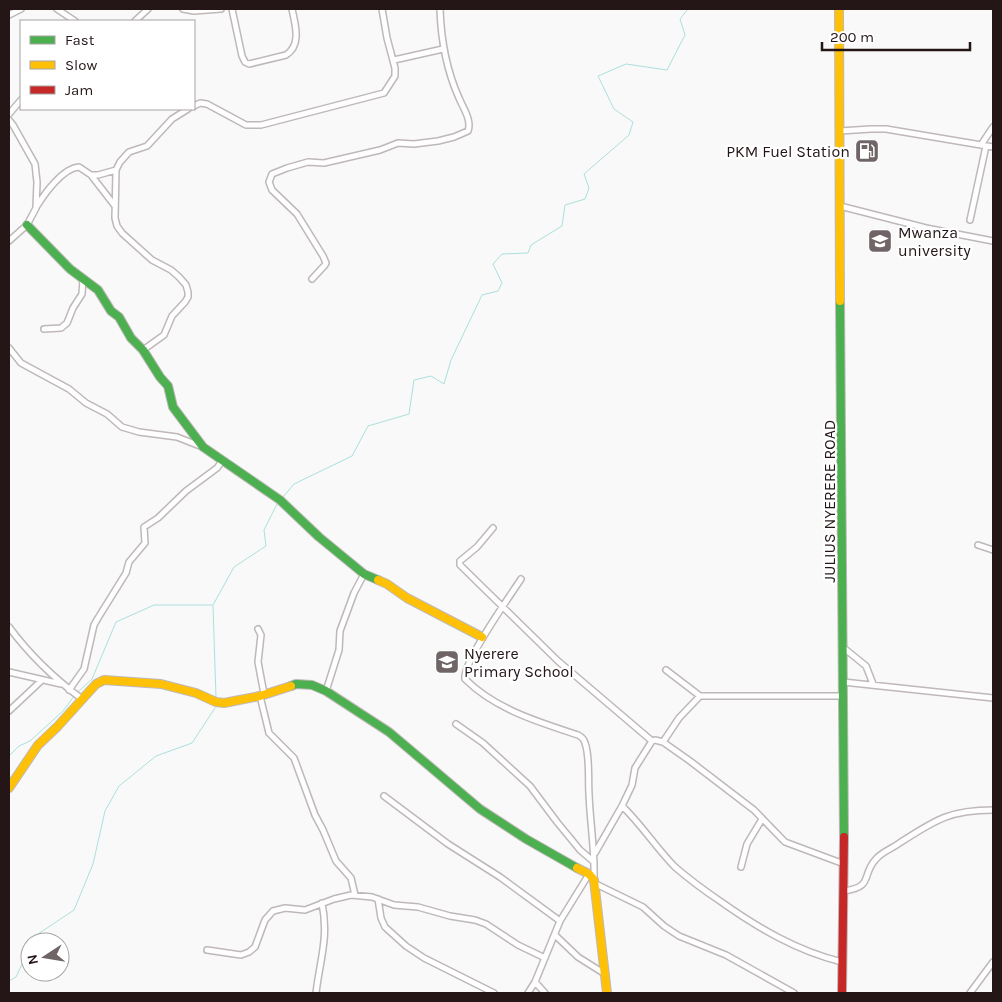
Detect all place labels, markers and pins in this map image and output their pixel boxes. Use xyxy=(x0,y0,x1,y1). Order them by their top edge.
fuel station icon: PKM Fuel Station xyxy=(854,138,880,164)
place label: PKM Fuel Station xyxy=(726,142,850,161)
place label: Mwanza university xyxy=(898,223,971,260)
school or university icon: Mwanza university xyxy=(867,228,893,254)
place label: Nyerere Primary School xyxy=(464,644,574,681)
school or university icon: Nyerere Primary School xyxy=(434,649,460,675)

